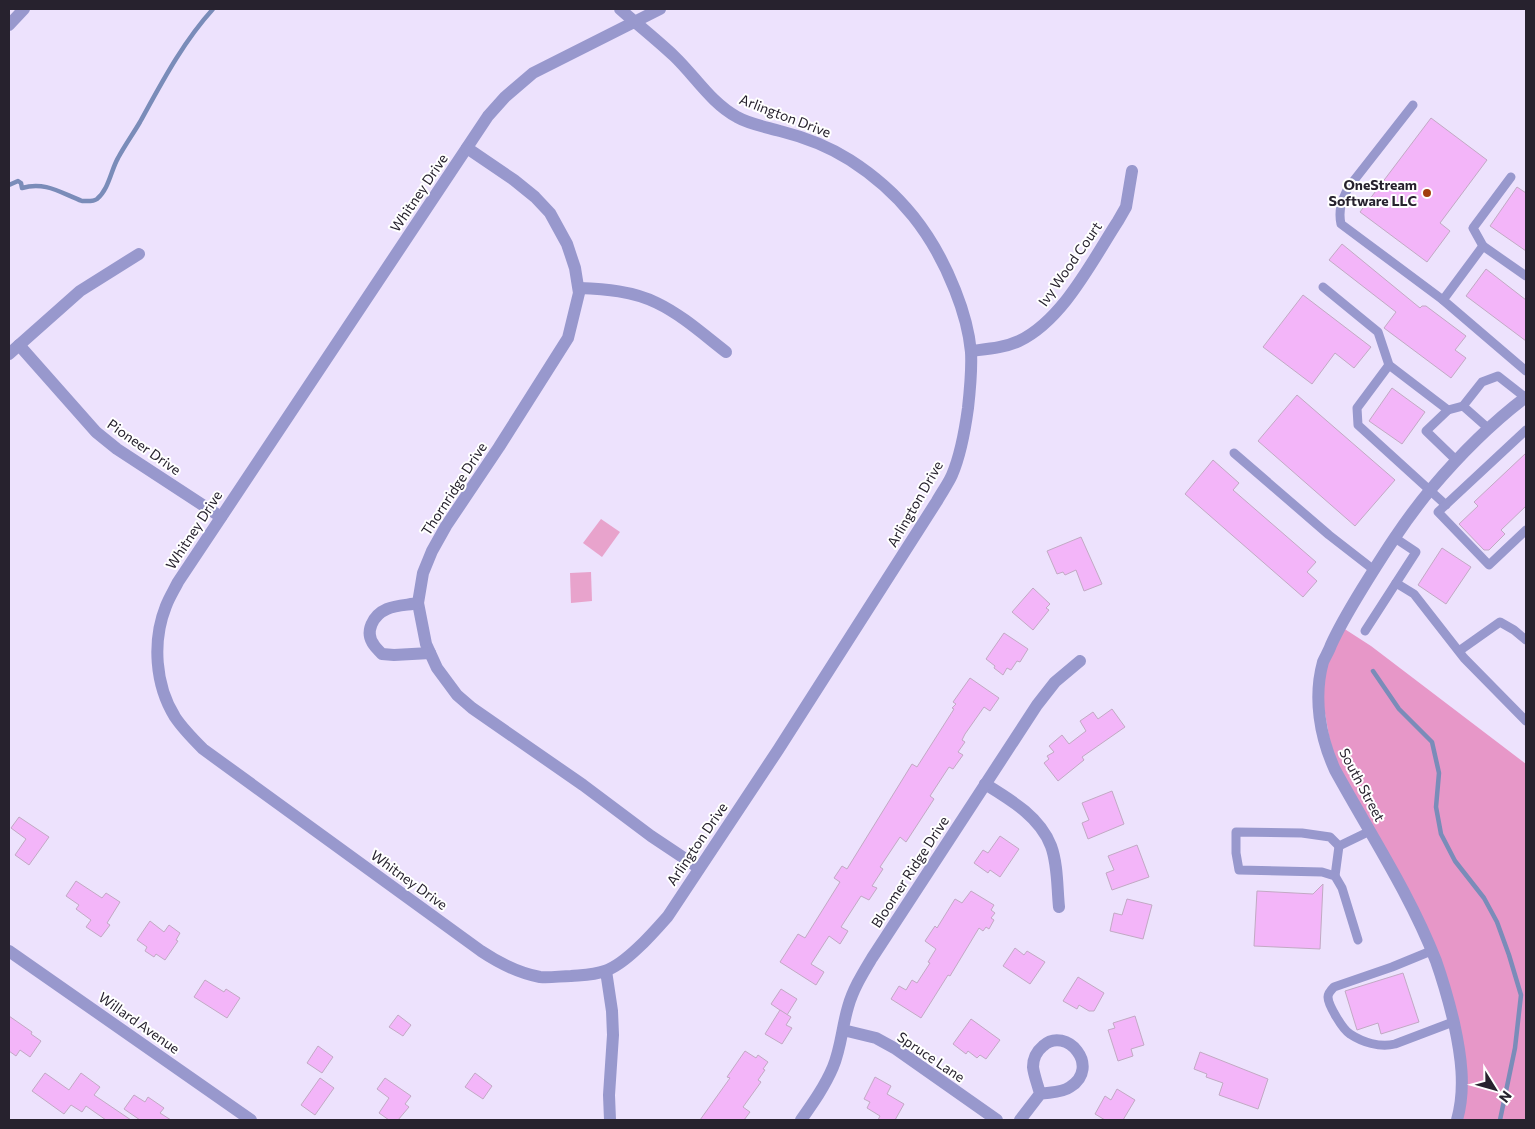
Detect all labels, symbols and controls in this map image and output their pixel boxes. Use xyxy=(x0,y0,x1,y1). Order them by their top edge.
street label: Arlington Drive xyxy=(737,90,833,141)
street label: Whitney Drive xyxy=(386,150,451,235)
place label: OneStream Software LLC xyxy=(1329,176,1417,209)
marker: OneStream Software LLC xyxy=(1421,187,1433,199)
street label: Ivy Wood Court xyxy=(1034,218,1105,309)
street label: Pioneer Drive xyxy=(104,415,184,478)
street label: Thornridge Drive xyxy=(417,439,490,538)
street label: Arlington Drive xyxy=(883,458,946,550)
street label: Whitney Drive xyxy=(162,487,225,572)
street label: South Street xyxy=(1336,745,1389,824)
street label: Arlington Drive xyxy=(663,799,731,888)
street label: Bloomer Ridge Drive xyxy=(867,813,952,931)
street label: Whitney Drive xyxy=(368,846,451,913)
street label: Willard Avenue xyxy=(95,988,183,1057)
street label: Spruce Lane xyxy=(894,1028,968,1085)
north arrow xyxy=(1470,1064,1520,1114)
text: N xyxy=(1496,1088,1516,1106)

